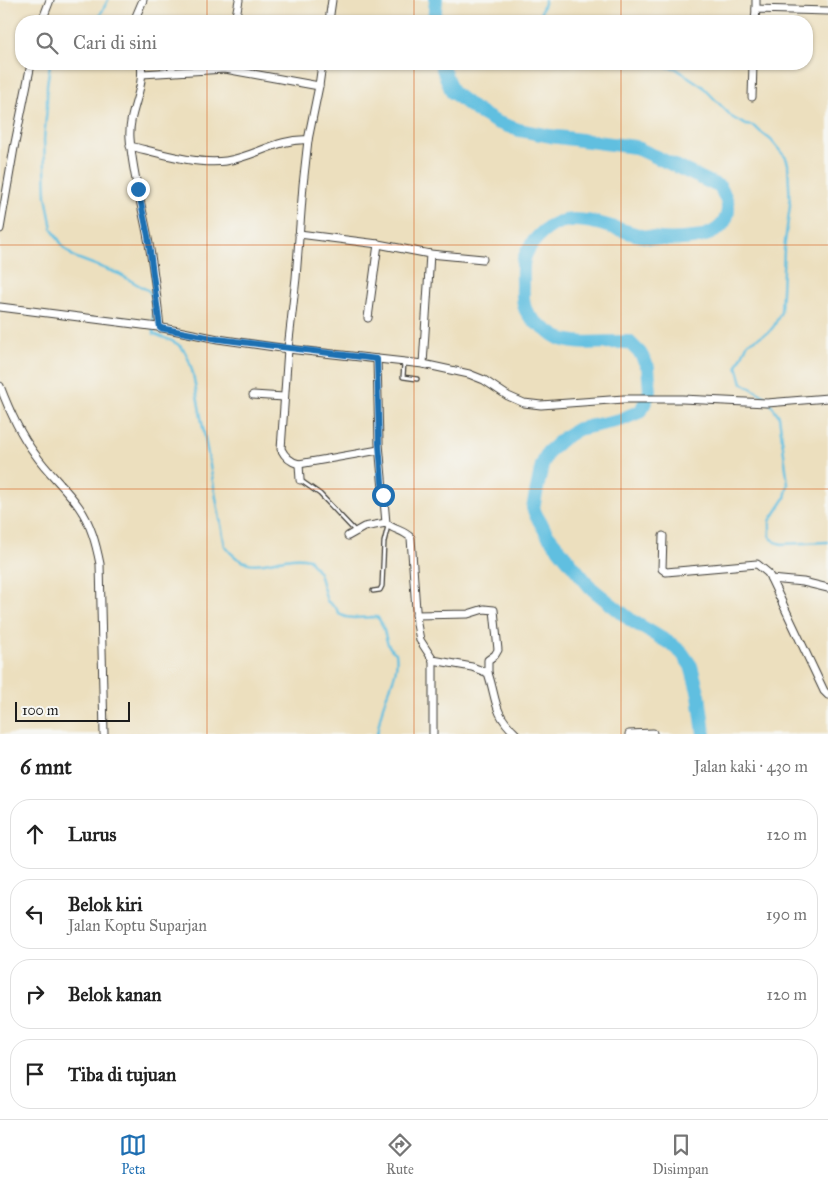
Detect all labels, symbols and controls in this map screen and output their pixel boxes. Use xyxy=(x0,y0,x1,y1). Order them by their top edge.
search box xyxy=(15,15,813,70)
icon: search xyxy=(33,29,61,57)
text: Cari di sini xyxy=(73,31,157,54)
route end xyxy=(127,178,150,201)
route start xyxy=(372,484,395,507)
scale bar xyxy=(15,699,130,722)
text: 100 m xyxy=(22,702,59,719)
text: 6 mnt xyxy=(20,754,72,780)
text: Jalan kaki · 430 m xyxy=(694,757,808,776)
icon: ahead xyxy=(21,820,49,848)
text: Lurus xyxy=(68,823,116,846)
text: 120 m xyxy=(767,825,807,844)
text: Belok kiri xyxy=(68,893,142,916)
icon: left xyxy=(21,900,49,928)
text: 190 m xyxy=(766,905,807,924)
text: Jalan Koptu Suparjan xyxy=(68,916,207,935)
icon: right xyxy=(21,980,49,1008)
text: Belok kanan xyxy=(68,983,162,1006)
text: 120 m xyxy=(767,985,807,1004)
icon: arrive xyxy=(21,1060,49,1088)
text: Tiba di tujuan xyxy=(68,1063,176,1086)
tab: Peta xyxy=(119,1131,147,1178)
tab: Rute xyxy=(386,1131,414,1178)
tab: Disimpan xyxy=(653,1131,709,1178)

